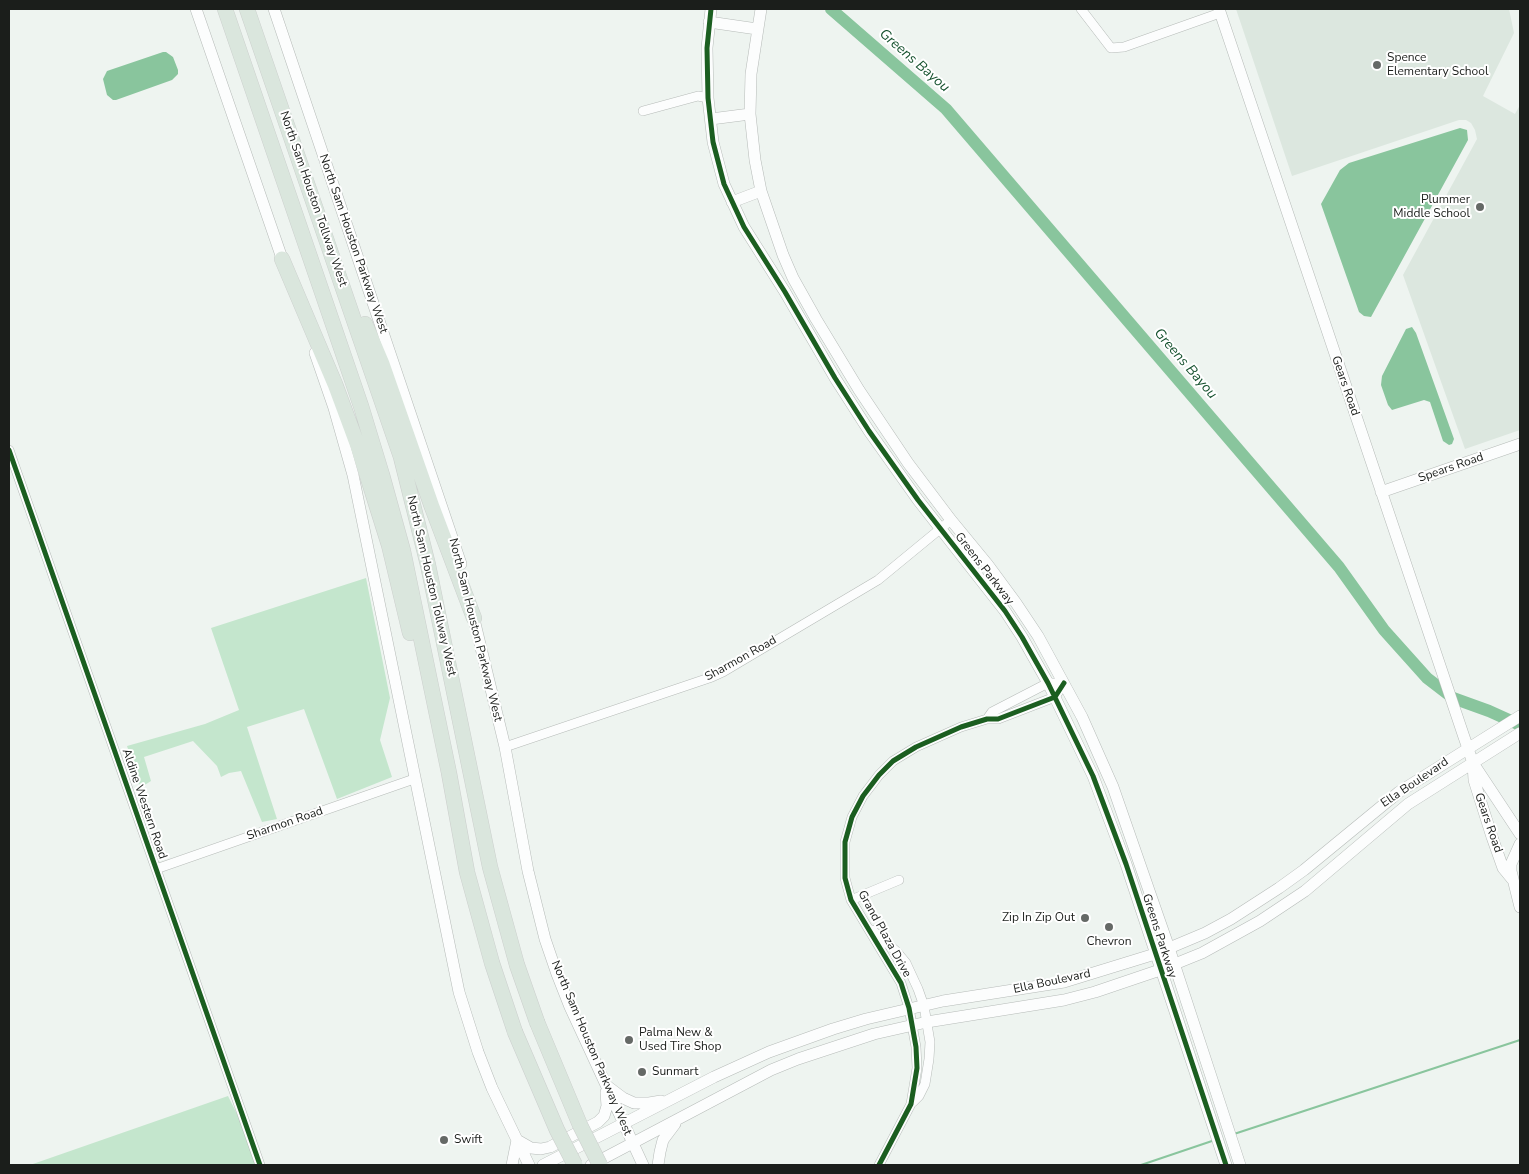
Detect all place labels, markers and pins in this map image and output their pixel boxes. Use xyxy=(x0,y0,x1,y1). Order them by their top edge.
place label: Spence Elementary School xyxy=(1387,51,1488,79)
marker: Spence Elementary School xyxy=(1371,59,1383,71)
place label: Plummer Middle School xyxy=(1393,193,1470,221)
marker: Plummer Middle School xyxy=(1474,201,1486,213)
place label: Zip In Zip Out xyxy=(1002,911,1075,925)
marker: Zip In Zip Out xyxy=(1079,912,1091,924)
marker: Chevron xyxy=(1103,921,1115,933)
place label: Chevron xyxy=(1086,935,1132,949)
place label: Palma New & Used Tire Shop xyxy=(639,1026,722,1054)
marker: Palma New & Used Tire Shop xyxy=(623,1034,635,1046)
place label: Sunmart xyxy=(652,1065,698,1079)
marker: Sunmart xyxy=(636,1066,648,1078)
place label: Swift xyxy=(454,1133,482,1147)
marker: Swift xyxy=(438,1134,450,1146)

